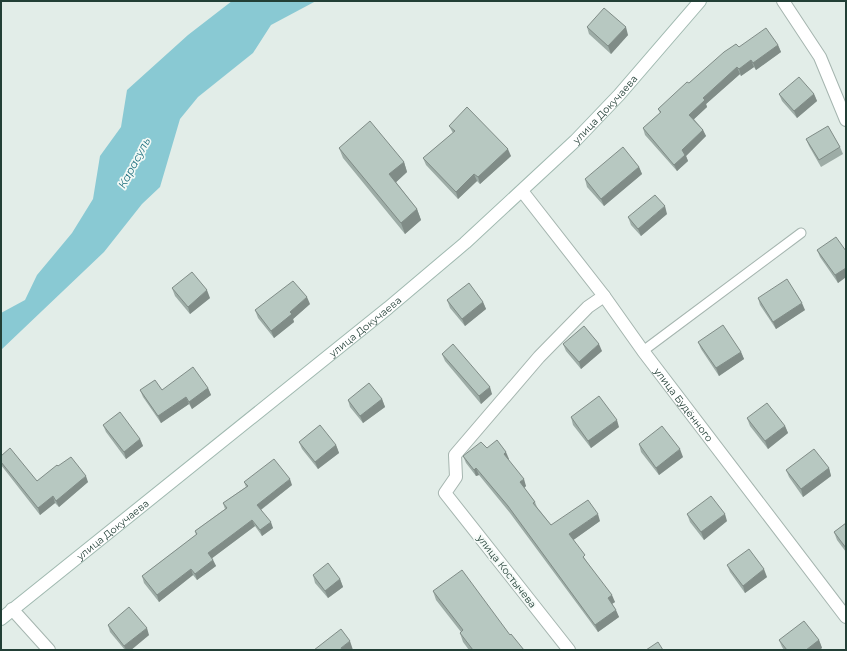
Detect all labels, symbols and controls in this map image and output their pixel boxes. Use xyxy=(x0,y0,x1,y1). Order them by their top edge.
street label: улица Докучаева xyxy=(569,72,640,147)
water label: Карасуль xyxy=(115,135,153,191)
street label: улица Докучаева xyxy=(326,294,404,361)
street label: улица Будённого xyxy=(650,364,716,444)
street label: улица Докучаева xyxy=(73,497,152,563)
street label: улица Костычева xyxy=(473,531,539,610)

